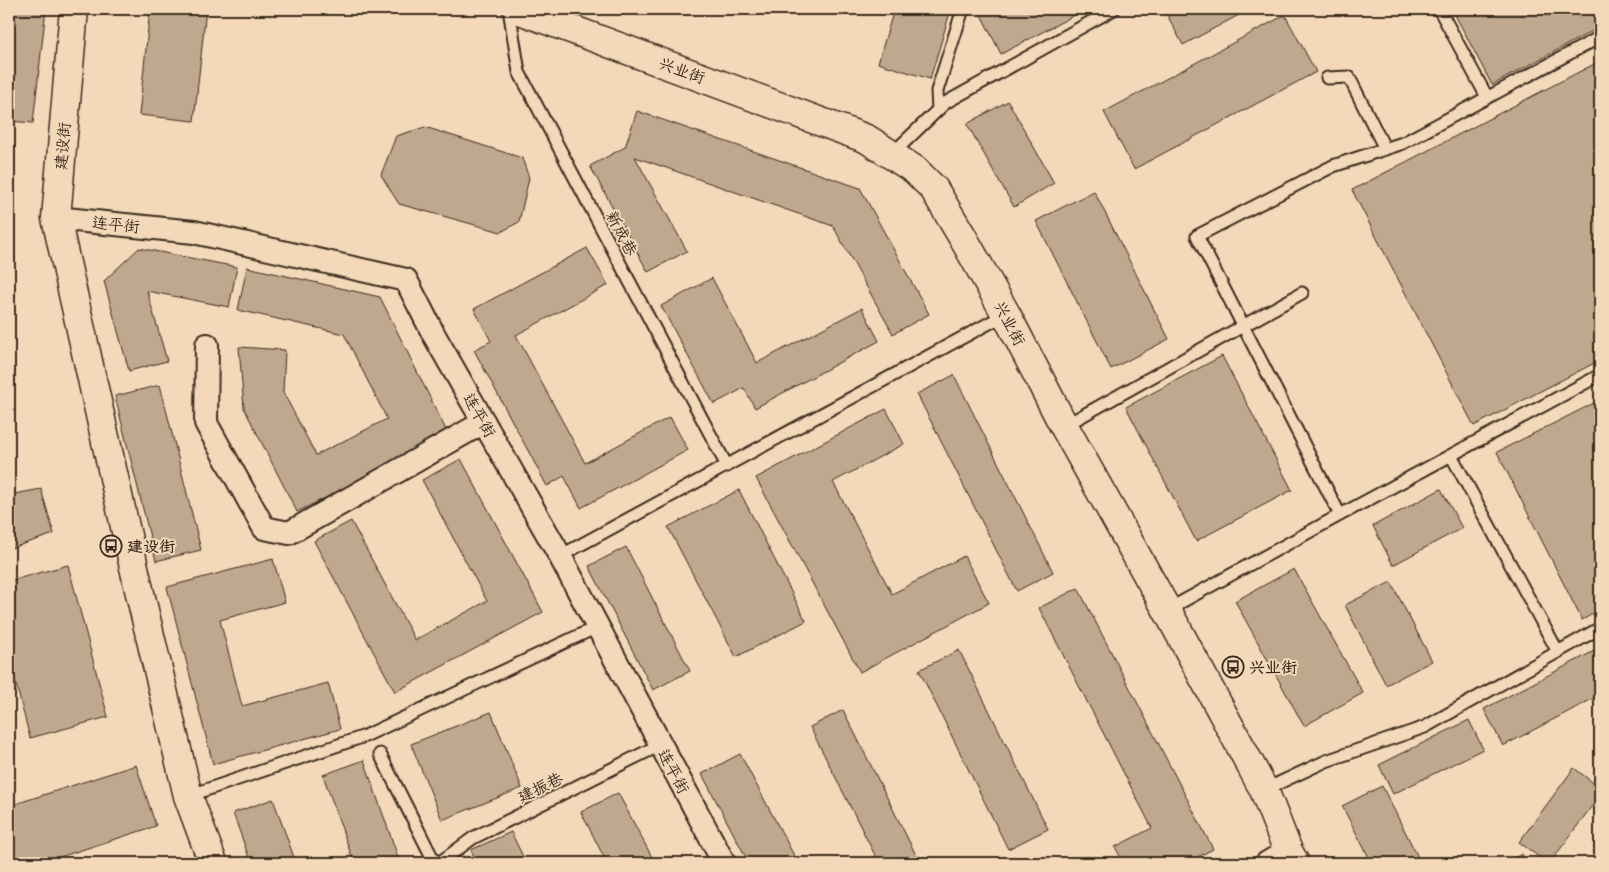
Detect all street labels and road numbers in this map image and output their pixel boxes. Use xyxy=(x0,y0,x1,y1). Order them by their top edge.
street label: 兴业街 xyxy=(655,53,708,89)
street label: 建设街 xyxy=(51,121,76,171)
street label: 新成巷 xyxy=(600,208,641,260)
street label: 连平街 xyxy=(91,213,141,238)
street label: 兴业街 xyxy=(988,298,1029,350)
street label: 连平街 xyxy=(458,390,500,442)
street label: 连平街 xyxy=(652,746,693,798)
street label: 建振巷 xyxy=(514,768,567,808)

